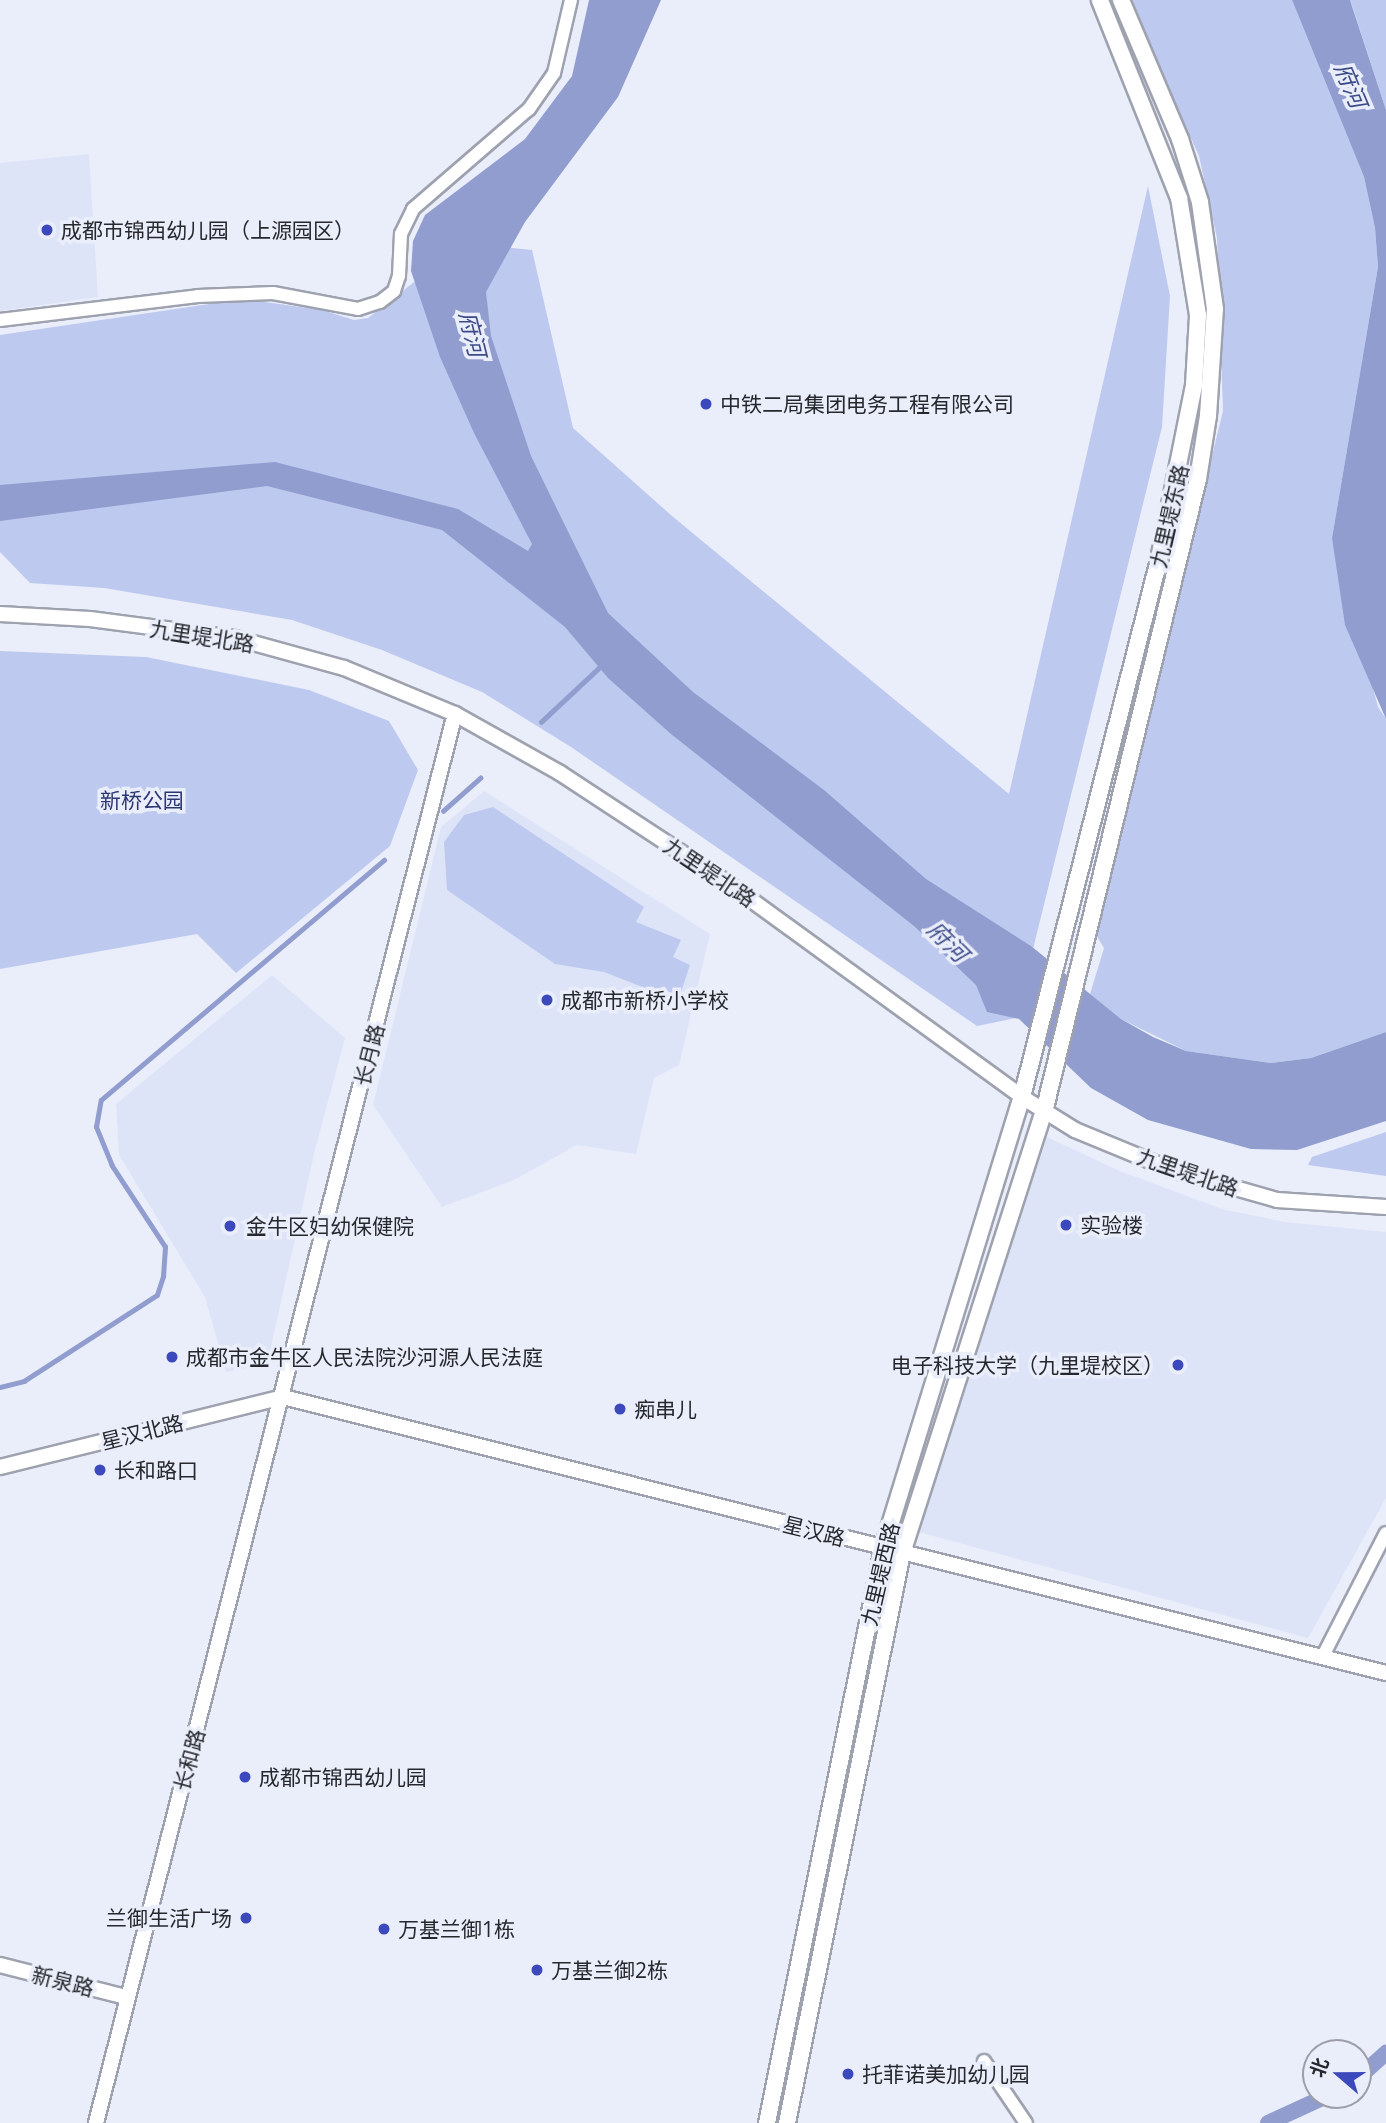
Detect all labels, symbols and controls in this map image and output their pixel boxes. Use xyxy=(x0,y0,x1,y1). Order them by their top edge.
water label: 府河 xyxy=(1329,58,1373,112)
place label: 成都市锦西幼儿园（上源园区） xyxy=(61,217,355,243)
marker: 成都市锦西幼儿园（上源园区） xyxy=(39,222,55,238)
water label: 府河 xyxy=(454,308,492,360)
place label: 中铁二局集团电务工程有限公司 xyxy=(720,391,1014,417)
marker: 中铁二局集团电务工程有限公司 xyxy=(698,396,714,412)
street label: 九里堤东路 xyxy=(1145,462,1193,570)
street label: 九里堤北路 xyxy=(148,615,256,657)
park label: 新桥公园 xyxy=(100,787,184,813)
street label: 九里堤北路 xyxy=(659,832,761,912)
water label: 府河 xyxy=(922,915,974,967)
place label: 成都市新桥小学校 xyxy=(561,987,729,1013)
marker: 成都市新桥小学校 xyxy=(539,992,555,1008)
street label: 长月路 xyxy=(349,1021,389,1089)
street label: 九里堤北路 xyxy=(1134,1143,1242,1201)
place label: 实验楼 xyxy=(1080,1212,1143,1238)
place label: 金牛区妇幼保健院 xyxy=(246,1213,414,1239)
marker: 金牛区妇幼保健院 xyxy=(220,1216,240,1236)
marker: 实验楼 xyxy=(1058,1217,1074,1233)
place label: 成都市金牛区人民法院沙河源人民法庭 xyxy=(186,1344,543,1370)
marker: 成都市金牛区人民法院沙河源人民法庭 xyxy=(164,1349,180,1365)
place label: 电子科技大学（九里堤校区） xyxy=(891,1352,1164,1378)
marker: 电子科技大学（九里堤校区） xyxy=(1170,1357,1186,1373)
place label: 痴串儿 xyxy=(634,1396,697,1422)
marker: 痴串儿 xyxy=(612,1401,628,1417)
street label: 星汉北路 xyxy=(98,1410,186,1454)
place label: 长和路口 xyxy=(114,1457,198,1483)
marker: 长和路口 xyxy=(92,1462,108,1478)
street label: 星汉路 xyxy=(780,1511,848,1551)
street label: 九里堤西路 xyxy=(856,1520,904,1628)
street label: 长和路 xyxy=(169,1726,209,1794)
place label: 成都市锦西幼儿园 xyxy=(259,1764,427,1790)
marker: 成都市锦西幼儿园 xyxy=(237,1769,253,1785)
place label: 兰御生活广场 xyxy=(106,1905,232,1931)
marker: 兰御生活广场 xyxy=(238,1910,254,1926)
place label: 万基兰御1栋 xyxy=(398,1916,515,1942)
marker: 万基兰御1栋 xyxy=(376,1921,392,1937)
place label: 万基兰御2栋 xyxy=(551,1957,668,1983)
street label: 新泉路 xyxy=(29,1961,97,2001)
marker: 万基兰御2栋 xyxy=(529,1962,545,1978)
north arrow xyxy=(1302,2039,1372,2109)
text: 北 xyxy=(1304,2054,1335,2081)
place label: 托菲诺美加幼儿园 xyxy=(862,2061,1030,2087)
marker: 托菲诺美加幼儿园 xyxy=(840,2066,856,2082)

